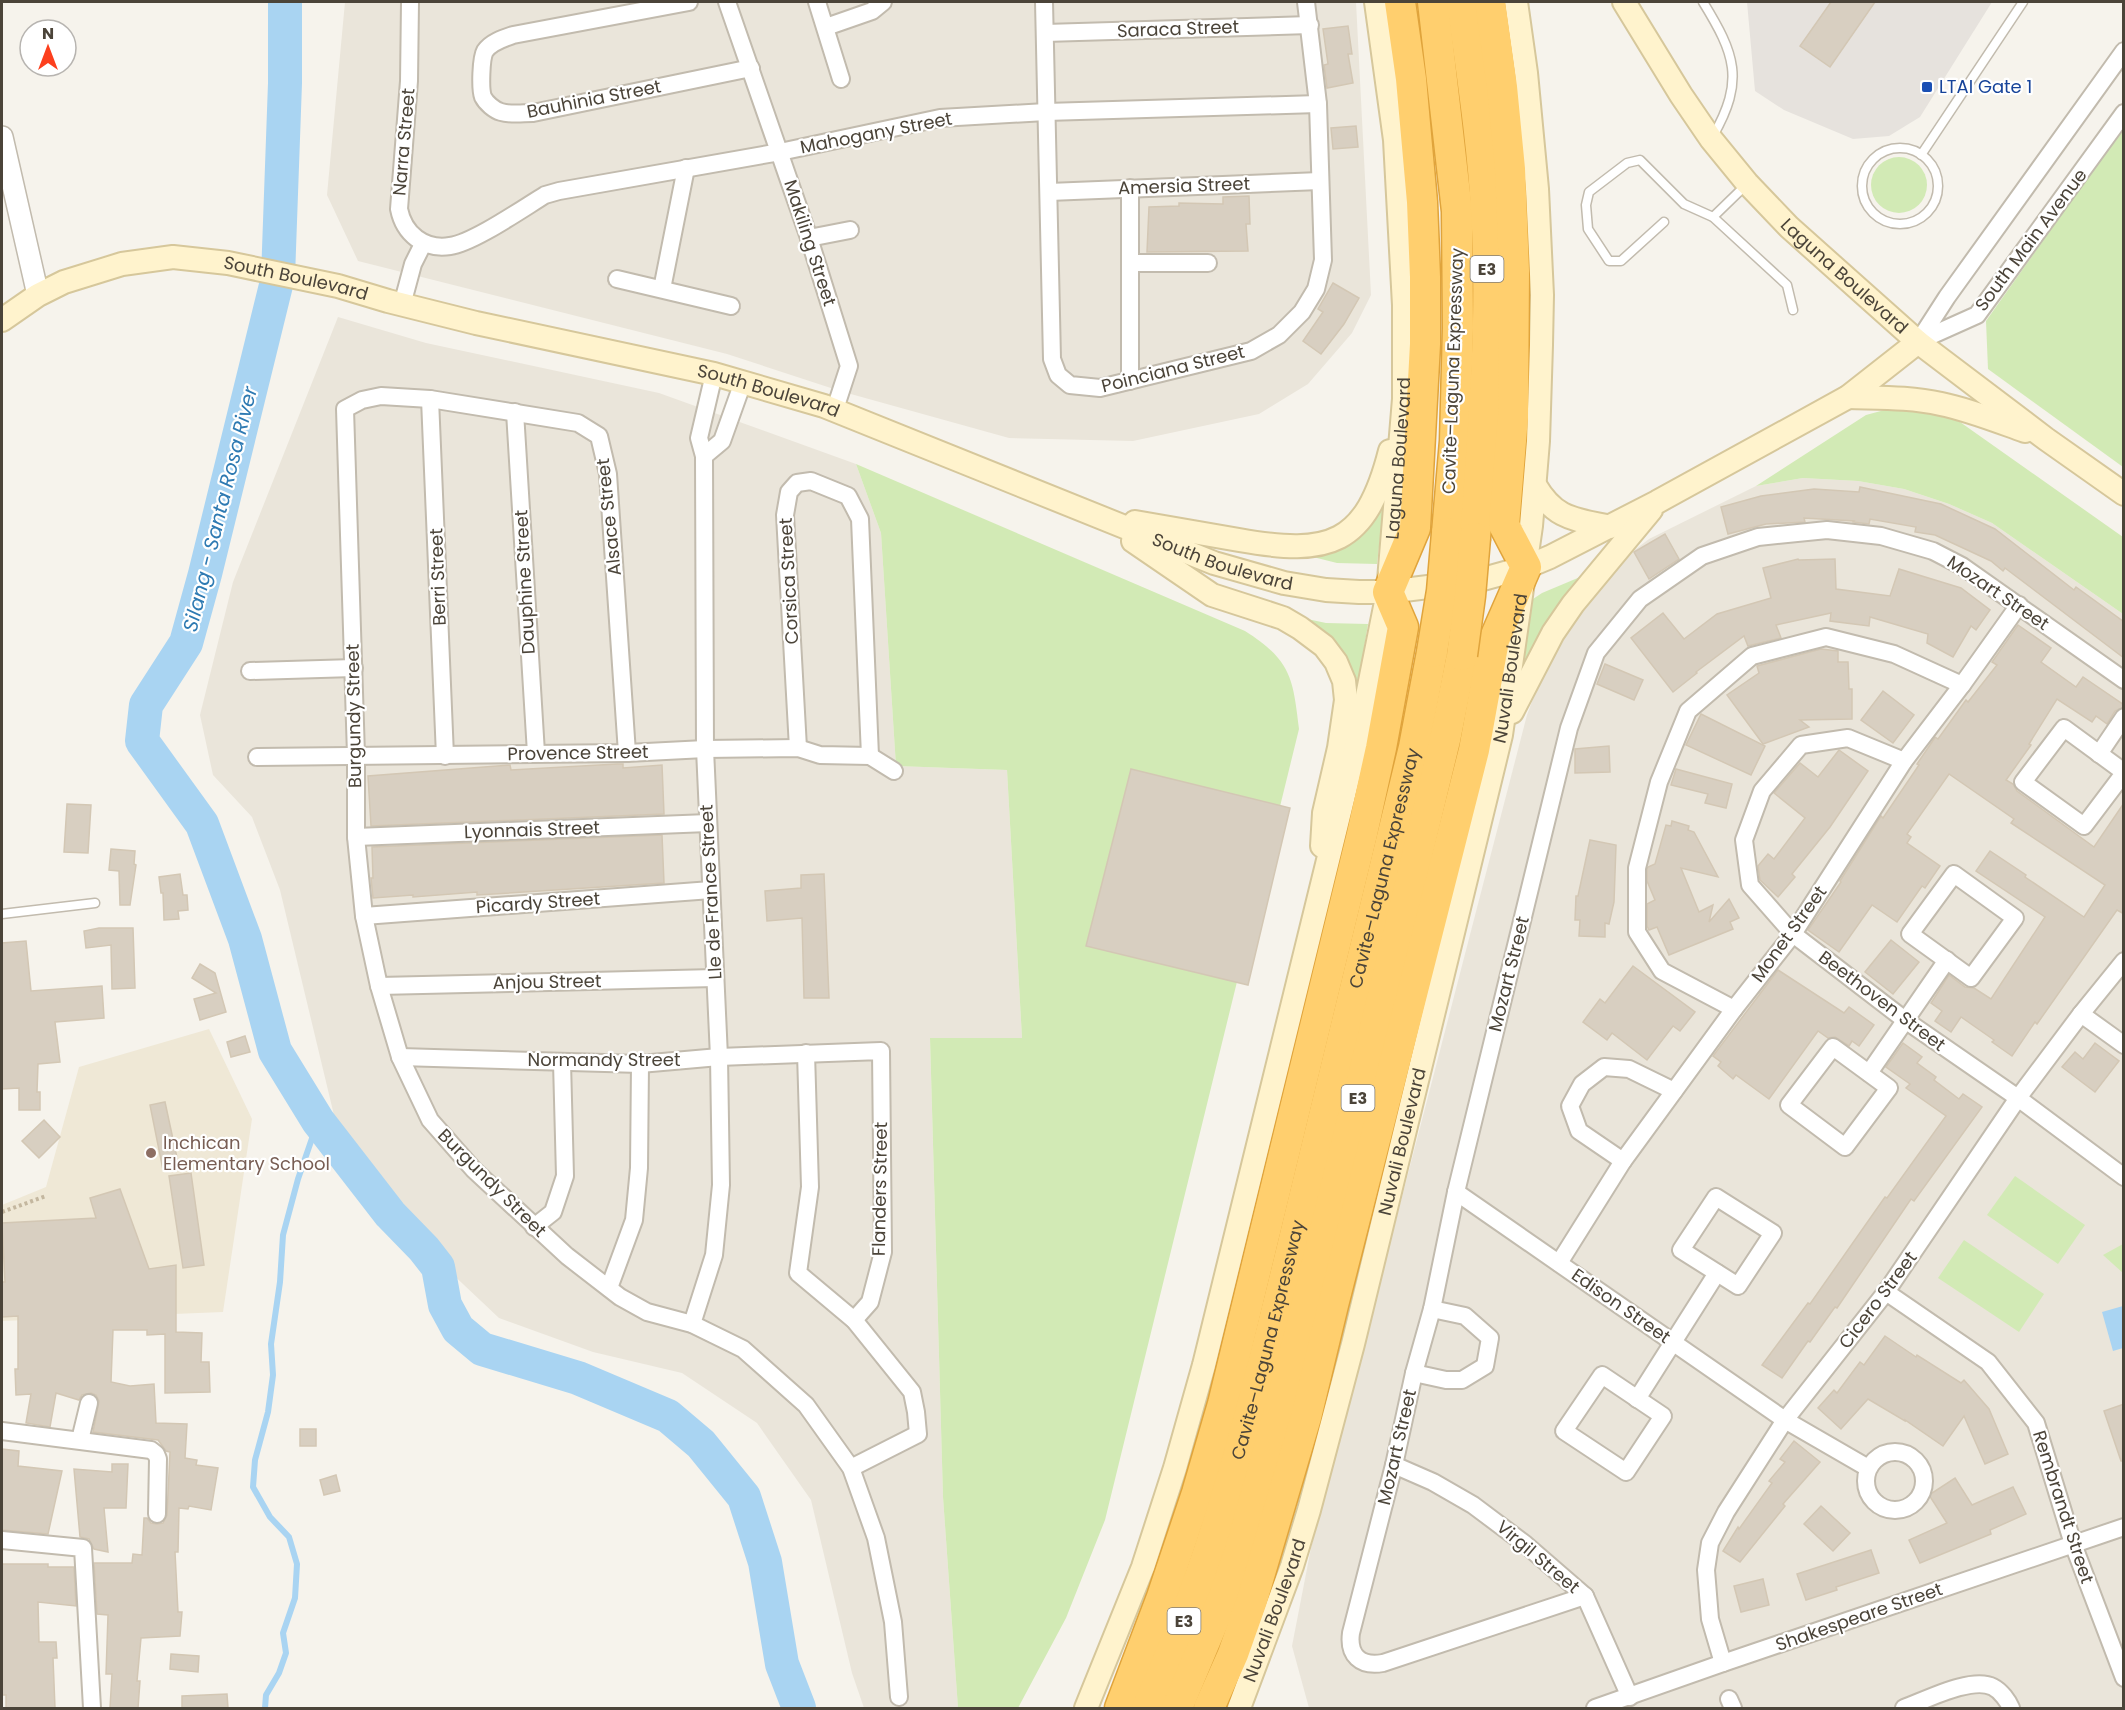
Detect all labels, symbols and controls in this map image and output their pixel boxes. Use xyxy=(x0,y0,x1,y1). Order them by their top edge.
street label: Saraca Street xyxy=(1116,14,1239,43)
north arrow xyxy=(18,18,78,78)
text: N xyxy=(42,22,54,45)
street label: Bauhinia Street xyxy=(525,73,663,124)
place label: LTAI Gate 1 xyxy=(1939,74,2032,99)
marker: LTAI Gate 1 xyxy=(1920,80,1934,94)
street label: Narra Street xyxy=(386,87,421,197)
street label: Mahogany Street xyxy=(798,106,954,159)
street label: South Main Avenue xyxy=(1969,163,2092,316)
street label: Amersia Street xyxy=(1118,171,1250,200)
street label: Makiling Street xyxy=(778,176,843,309)
street label: Laguna Boulevard xyxy=(1775,213,1914,339)
street label: Cavite–Laguna Expressway xyxy=(1436,247,1469,495)
street label: South Boulevard xyxy=(221,249,371,306)
road number: E3 xyxy=(1470,256,1504,282)
street label: Poinciana Street xyxy=(1099,339,1247,398)
street label: South Boulevard xyxy=(695,358,844,423)
street label: Laguna Boulevard xyxy=(1379,377,1416,541)
water label: Silang - Santa Rosa River xyxy=(176,383,264,635)
street label: Alsace Street xyxy=(590,457,627,577)
street label: Dauphine Street xyxy=(508,509,541,655)
street label: Corsica Street xyxy=(773,517,804,645)
street label: South Boulevard xyxy=(1148,526,1295,596)
street label: Berri Street xyxy=(423,528,452,626)
street label: Mozart Street xyxy=(1942,549,2054,636)
street label: Nuvali Boulevard xyxy=(1486,592,1533,746)
street label: Burgundy Street xyxy=(340,644,367,788)
street label: Provence Street xyxy=(507,739,649,766)
street label: Cavite–Laguna Expressway xyxy=(1343,745,1425,991)
street label: Lle de France Street xyxy=(693,804,728,980)
street label: Lyonnais Street xyxy=(464,815,600,844)
street label: Monet Street xyxy=(1745,880,1832,987)
street label: Picardy Street xyxy=(475,886,601,919)
street label: Mozart Street xyxy=(1482,914,1535,1034)
street label: Beethoven Street xyxy=(1814,945,1951,1057)
street label: Anjou Street xyxy=(492,968,602,995)
street label: Normandy Street xyxy=(528,1047,680,1072)
street label: Nuvali Boulevard xyxy=(1372,1065,1432,1218)
road number: E3 xyxy=(1342,1085,1374,1111)
street label: Flanders Street xyxy=(866,1122,893,1256)
street label: Burgundy Street xyxy=(432,1123,552,1243)
place label: Inchican Elementary School xyxy=(163,1130,330,1176)
marker: Inchican Elementary School xyxy=(144,1146,158,1160)
street label: Cavite–Laguna Expressway xyxy=(1225,1218,1310,1463)
street label: Cicero Street xyxy=(1833,1246,1923,1354)
street label: Edison Street xyxy=(1567,1262,1676,1349)
street label: Mozart Street xyxy=(1371,1387,1422,1507)
street label: Rembrandt Street xyxy=(2027,1427,2100,1587)
street label: Virgil Street xyxy=(1491,1514,1585,1599)
street label: Nuvali Boulevard xyxy=(1237,1535,1312,1686)
street label: Shakespeare Street xyxy=(1772,1576,1946,1657)
road number: E3 xyxy=(1168,1608,1200,1634)

